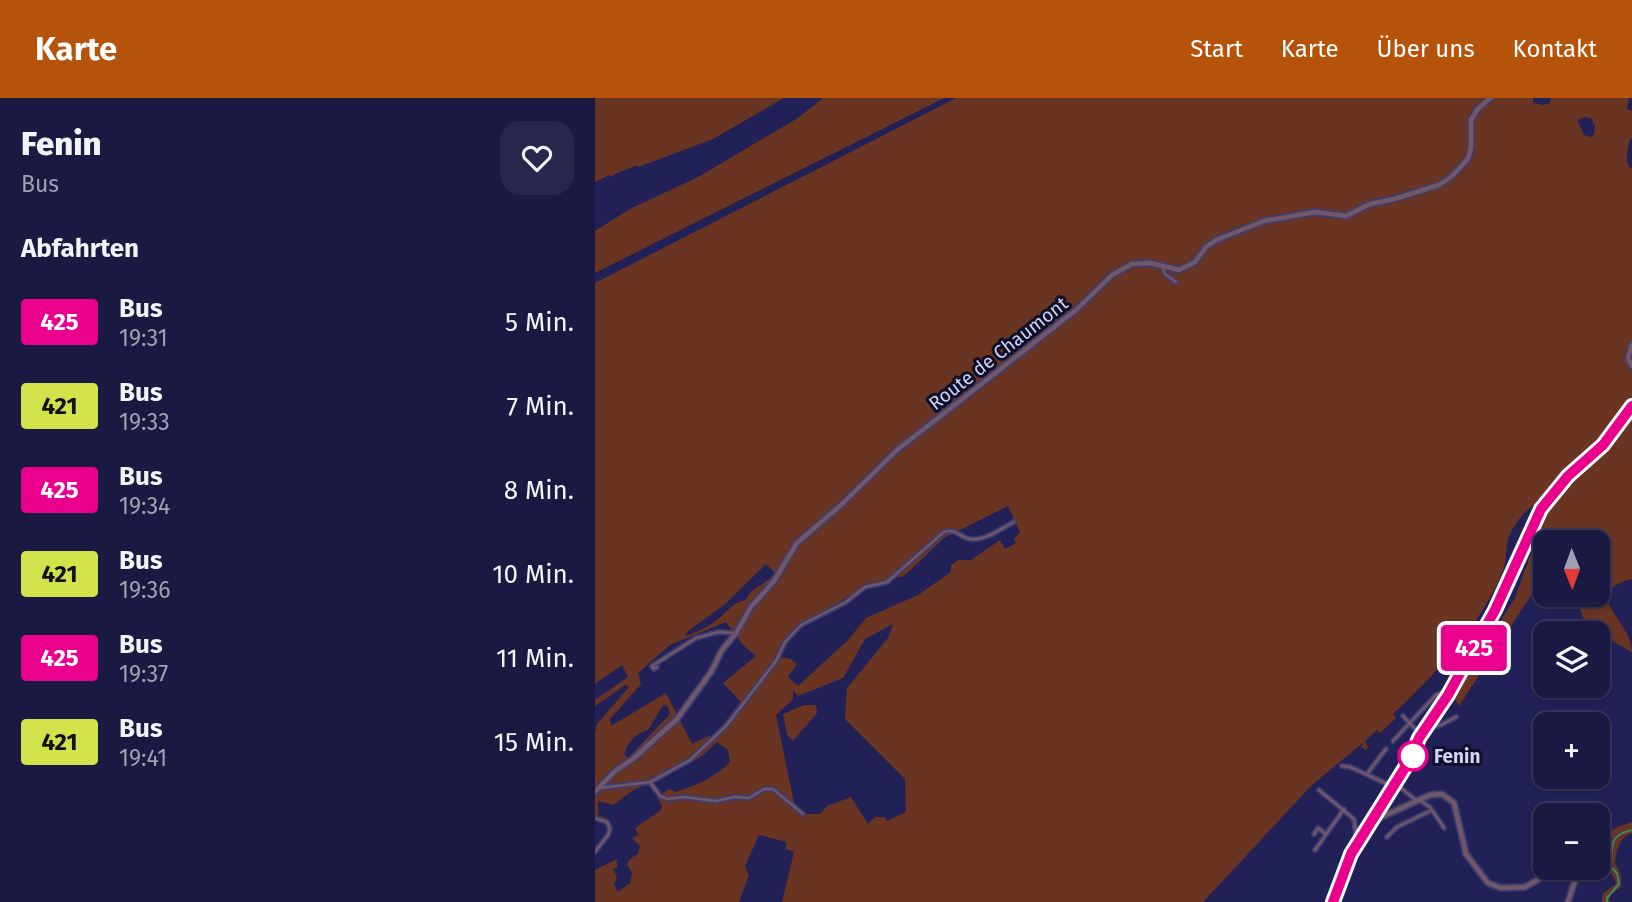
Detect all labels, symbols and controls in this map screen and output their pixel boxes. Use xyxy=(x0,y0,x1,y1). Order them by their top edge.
text: Karte xyxy=(35,29,117,69)
text: Start xyxy=(1190,35,1243,63)
text: Karte xyxy=(1281,35,1339,63)
text: Über uns xyxy=(1377,35,1475,63)
text: Kontakt xyxy=(1513,35,1597,63)
button: heart xyxy=(500,121,574,195)
text: Fenin xyxy=(21,124,101,164)
text: Bus xyxy=(21,170,59,198)
text: Abfahrten xyxy=(21,233,139,264)
street label: Route de Chaumont xyxy=(924,292,1073,415)
text: Bus xyxy=(119,293,162,324)
text: 5 Min. xyxy=(505,307,574,338)
text: 425 xyxy=(40,308,79,336)
text: 19:31 xyxy=(119,324,168,352)
text: Bus xyxy=(119,377,162,408)
text: 7 Min. xyxy=(507,391,574,422)
text: 421 xyxy=(41,392,78,420)
text: 19:33 xyxy=(119,408,170,436)
text: Bus xyxy=(119,461,162,492)
text: 8 Min. xyxy=(504,475,574,506)
text: 425 xyxy=(40,476,79,504)
text: 19:34 xyxy=(119,492,170,520)
north arrow xyxy=(1533,530,1610,607)
map controls xyxy=(1533,530,1610,880)
text: Bus xyxy=(119,545,162,576)
text: 10 Min. xyxy=(492,559,574,590)
text: 421 xyxy=(41,560,78,588)
text: 19:36 xyxy=(119,576,171,604)
button: layers xyxy=(1533,621,1610,698)
line badge: 425 xyxy=(1434,625,1514,671)
text: Bus xyxy=(119,629,162,660)
text: 425 xyxy=(1455,634,1493,662)
text: 11 Min. xyxy=(496,643,574,674)
text: 425 xyxy=(40,644,79,672)
text: 19:37 xyxy=(119,660,168,688)
button: + xyxy=(1533,712,1610,789)
text: Bus xyxy=(119,713,162,744)
text: 15 Min. xyxy=(494,727,574,758)
text: 421 xyxy=(41,728,78,756)
marker: Fenin xyxy=(1398,741,1428,771)
text: 19:41 xyxy=(119,744,167,772)
place label: Fenin xyxy=(1434,745,1480,768)
button: − xyxy=(1533,803,1610,880)

